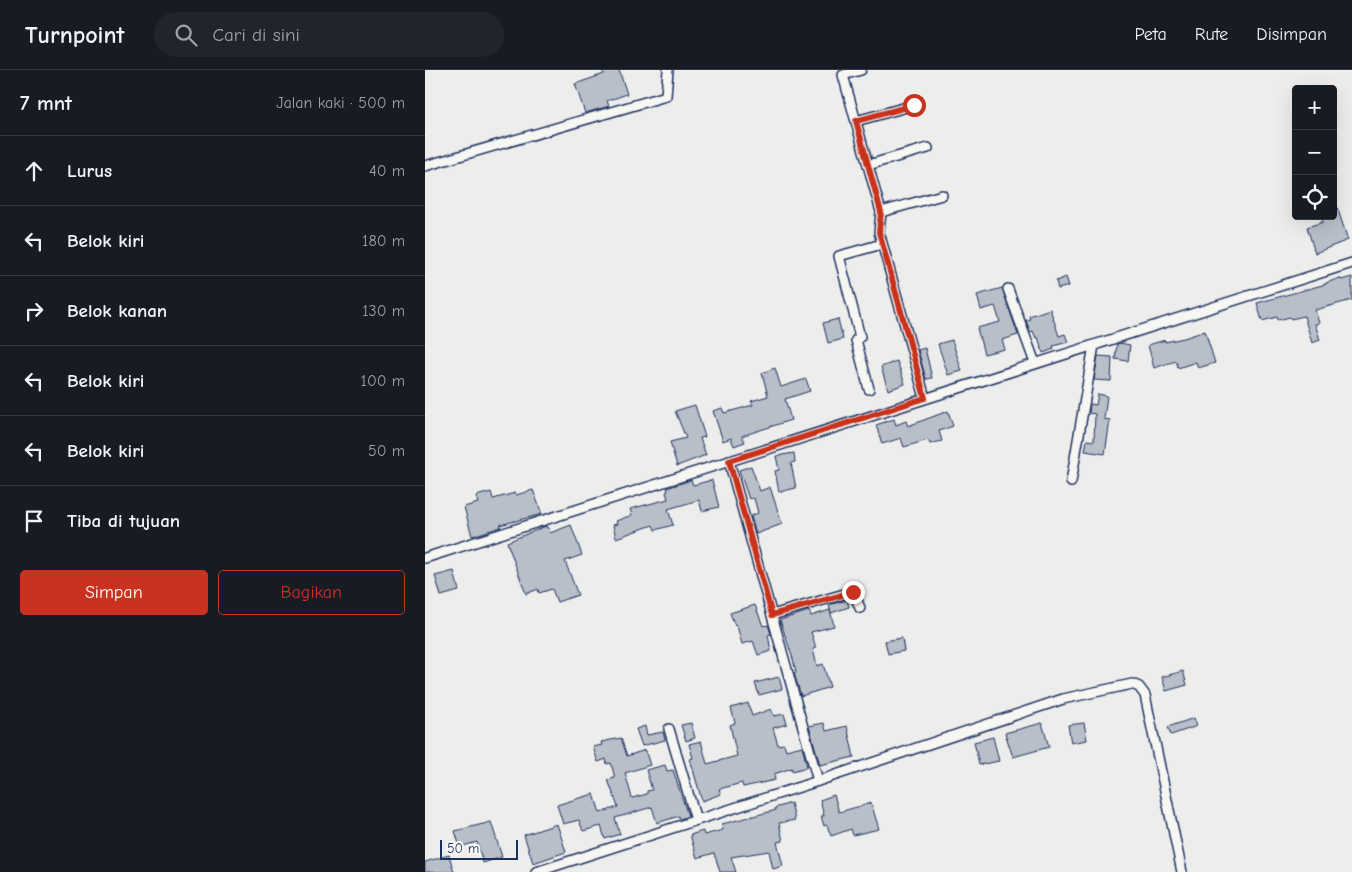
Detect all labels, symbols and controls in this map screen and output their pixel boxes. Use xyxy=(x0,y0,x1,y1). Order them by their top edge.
search box xyxy=(154,12,504,57)
text: Turnpoint xyxy=(25,21,124,49)
icon: search xyxy=(172,21,200,49)
text: Cari di sini xyxy=(212,24,300,46)
text: Peta xyxy=(1134,24,1167,45)
text: Rute xyxy=(1195,24,1228,45)
text: Disimpan xyxy=(1256,24,1327,45)
map controls xyxy=(1292,85,1337,220)
button: + xyxy=(1292,85,1337,130)
text: 7 mnt xyxy=(20,91,72,115)
text: Jalan kaki · 500 m xyxy=(276,94,405,112)
route start xyxy=(903,94,926,117)
button: − xyxy=(1292,130,1337,175)
icon: ahead xyxy=(20,157,48,185)
text: Lurus xyxy=(67,160,112,182)
text: 40 m xyxy=(369,162,405,180)
button: locate xyxy=(1292,175,1337,220)
icon: left xyxy=(20,227,48,255)
text: Belok kiri xyxy=(67,230,144,252)
text: 180 m xyxy=(362,232,405,250)
icon: right xyxy=(20,297,48,325)
text: Belok kanan xyxy=(67,300,167,322)
text: 130 m xyxy=(362,302,405,320)
icon: left xyxy=(20,367,48,395)
text: Belok kiri xyxy=(67,370,144,392)
text: 100 m xyxy=(361,372,405,390)
icon: left xyxy=(20,437,48,465)
text: Belok kiri xyxy=(67,440,144,462)
text: 50 m xyxy=(368,442,405,460)
icon: arrive xyxy=(20,507,48,535)
text: Tiba di tujuan xyxy=(67,510,180,532)
button: Simpan xyxy=(20,570,208,615)
button: Bagikan xyxy=(218,570,405,615)
route end xyxy=(842,581,865,604)
scale bar xyxy=(440,837,517,860)
text: 50 m xyxy=(447,840,479,857)

